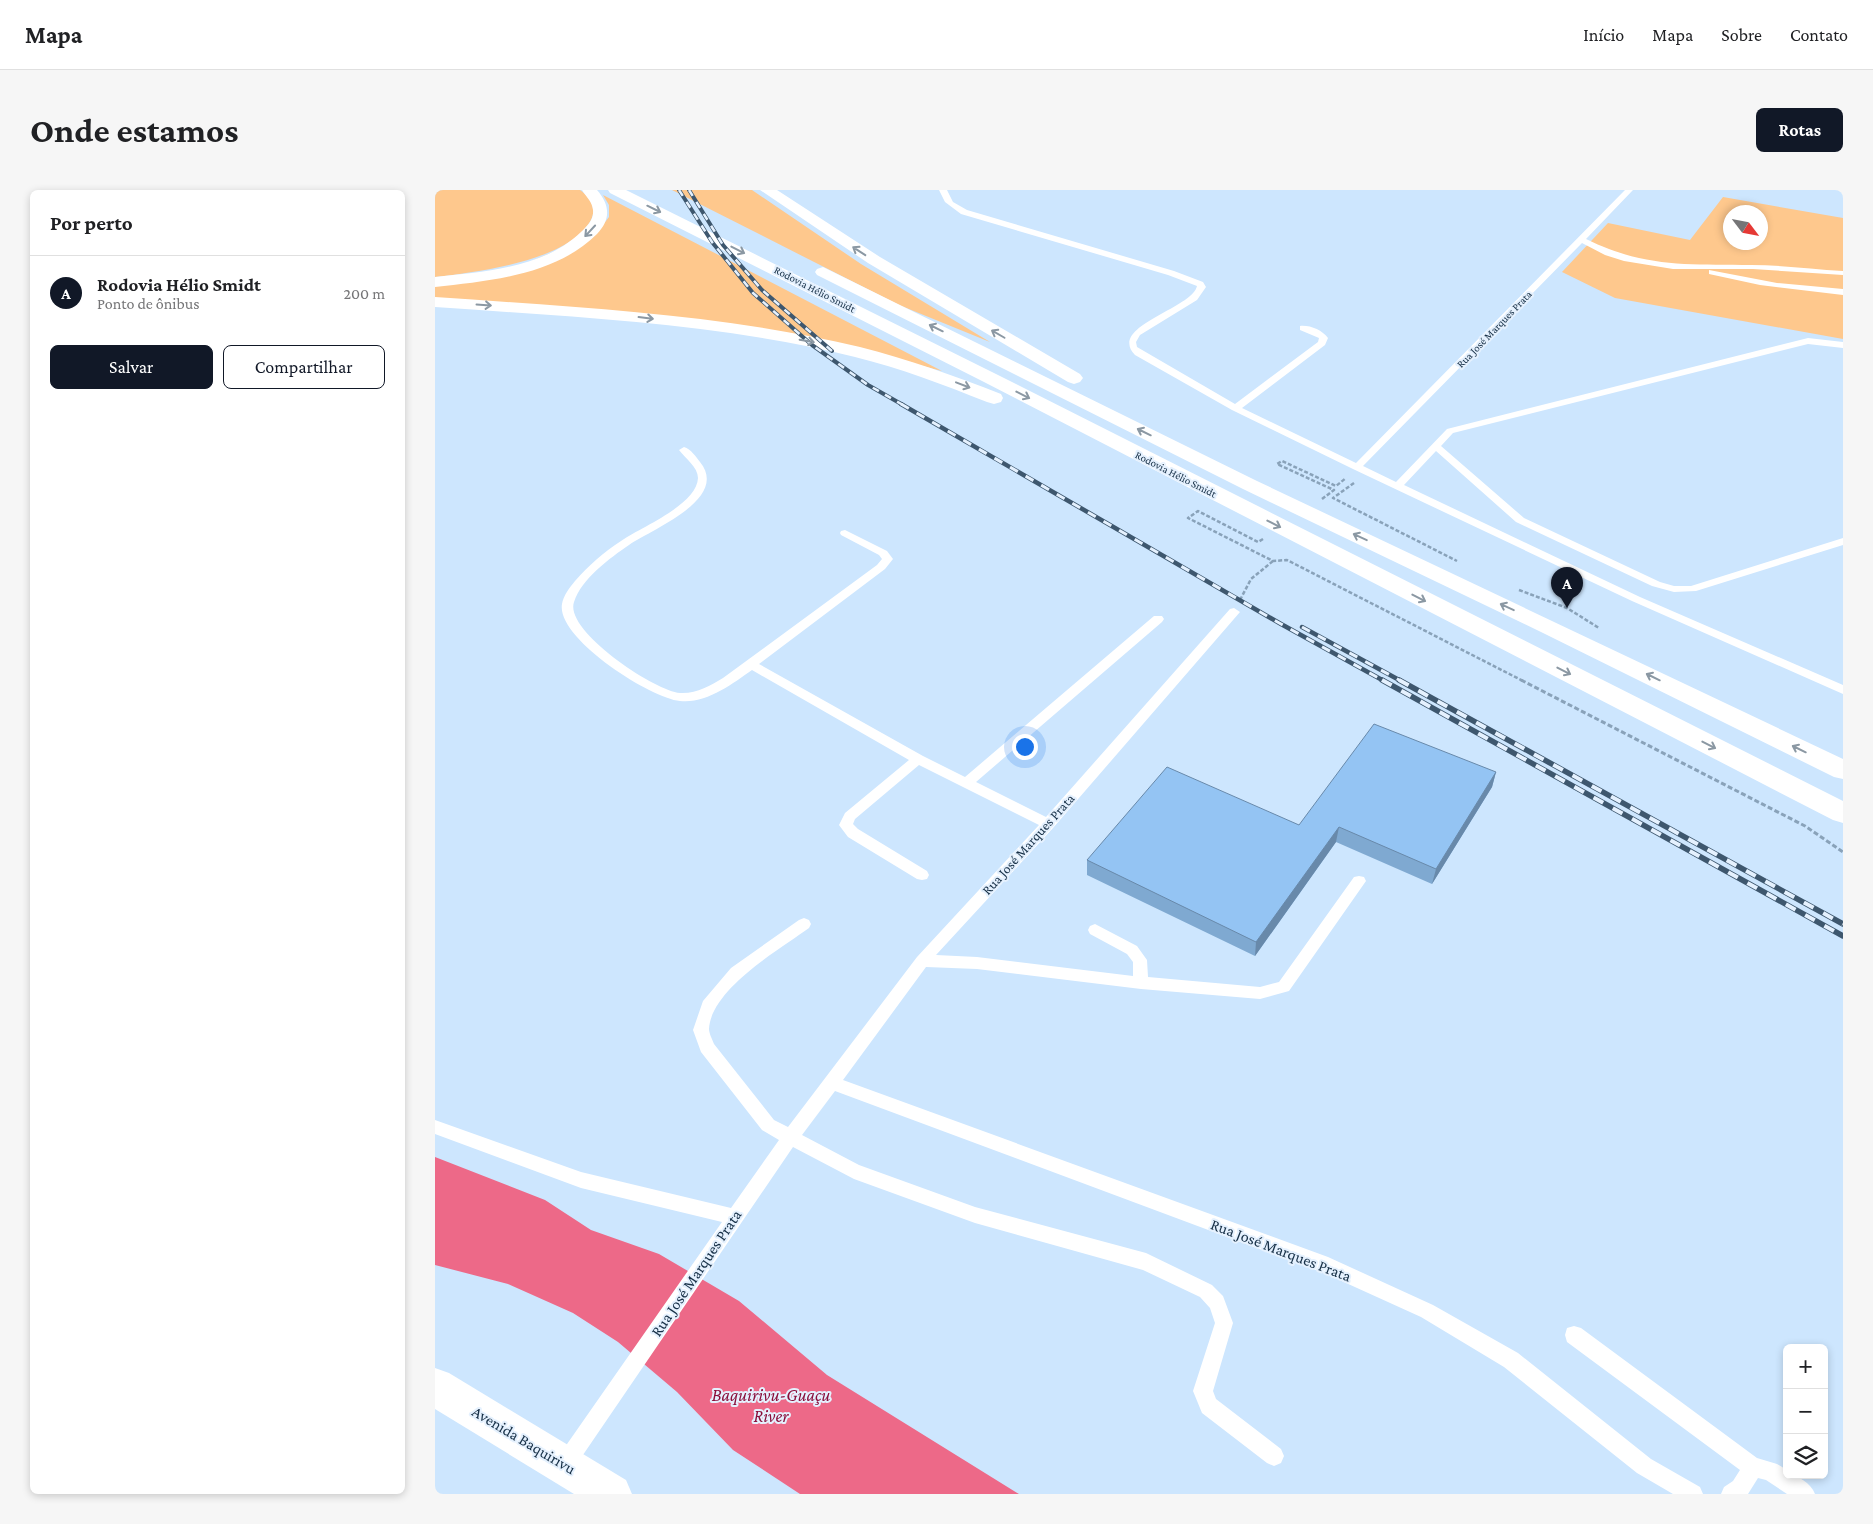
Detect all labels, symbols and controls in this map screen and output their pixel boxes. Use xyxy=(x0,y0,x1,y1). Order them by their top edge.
text: Mapa xyxy=(25,21,83,48)
text: Início xyxy=(1583,25,1624,45)
text: Mapa xyxy=(1652,25,1693,45)
text: Sobre xyxy=(1721,25,1762,45)
text: Contato xyxy=(1790,25,1848,45)
button: Rotas xyxy=(1756,108,1843,152)
text: Onde estamos xyxy=(30,111,239,150)
one-way arrow xyxy=(647,205,662,215)
north arrow xyxy=(1723,205,1768,250)
text: Por perto xyxy=(50,211,133,235)
one-way arrow xyxy=(584,225,596,237)
one-way arrow xyxy=(730,246,745,255)
one-way arrow xyxy=(852,246,866,256)
street label: Rodovia Hélio Smidt xyxy=(772,263,858,315)
text: Rodovia Hélio Smidt xyxy=(97,274,261,295)
text: A xyxy=(61,285,71,302)
text: 200 m xyxy=(343,285,385,302)
street label: Rua José Marques Prata xyxy=(1454,288,1535,371)
text: Ponto de ônibus xyxy=(97,295,200,312)
one-way arrow xyxy=(475,301,491,310)
one-way arrow xyxy=(637,313,653,323)
one-way arrow xyxy=(928,323,943,333)
one-way arrow xyxy=(992,329,1006,339)
one-way arrow xyxy=(798,336,814,346)
button: Salvar xyxy=(50,345,213,389)
button: Compartilhar xyxy=(223,345,385,389)
one-way arrow xyxy=(954,381,970,390)
one-way arrow xyxy=(1016,390,1031,400)
one-way arrow xyxy=(1137,427,1152,436)
street label: Rodovia Hélio Smidt xyxy=(1133,448,1219,500)
one-way arrow xyxy=(1266,520,1281,529)
one-way arrow xyxy=(1353,532,1368,541)
pin: A xyxy=(1551,567,1583,608)
one-way arrow xyxy=(1411,594,1426,603)
one-way arrow xyxy=(1500,601,1515,611)
one-way arrow xyxy=(1556,667,1571,676)
one-way arrow xyxy=(1646,672,1661,682)
your location xyxy=(1012,734,1038,760)
one-way arrow xyxy=(1701,740,1716,750)
one-way arrow xyxy=(1792,743,1807,753)
street label: Rua José Marques Prata xyxy=(978,790,1078,898)
street label: Rua José Marques Prata xyxy=(647,1206,746,1340)
street label: Rua José Marques Prata xyxy=(1208,1215,1354,1286)
map controls xyxy=(1783,1344,1828,1479)
button: + xyxy=(1783,1344,1828,1389)
water label: Baquirivu-Guaçu River xyxy=(712,1385,830,1426)
button: − xyxy=(1783,1389,1828,1434)
street label: Avenida Baquirivu xyxy=(469,1402,579,1479)
button: layers xyxy=(1783,1434,1828,1479)

